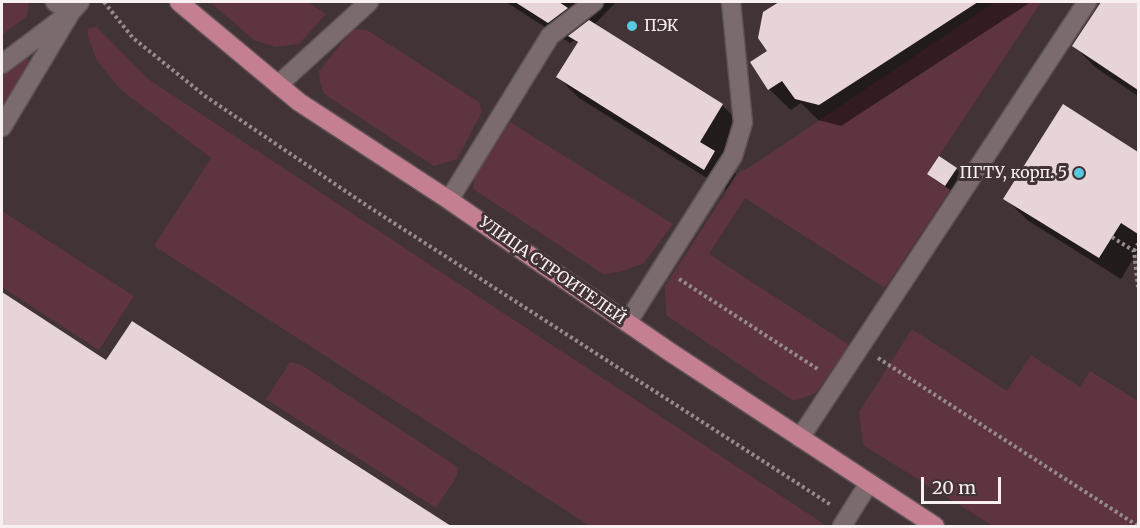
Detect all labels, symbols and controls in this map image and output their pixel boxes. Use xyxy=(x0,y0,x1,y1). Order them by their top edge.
place label: ПЭК xyxy=(644,16,678,36)
marker: ПЭК xyxy=(625,19,639,33)
place label: ПГТУ, корп. 5 xyxy=(960,163,1067,183)
marker: ПГТУ, корп. 5 xyxy=(1072,166,1086,180)
street label: УЛИЦА СТРОИТЕЛЕЙ xyxy=(475,213,629,329)
scale bar xyxy=(924,465,1004,503)
text: 20 m xyxy=(932,476,976,499)

